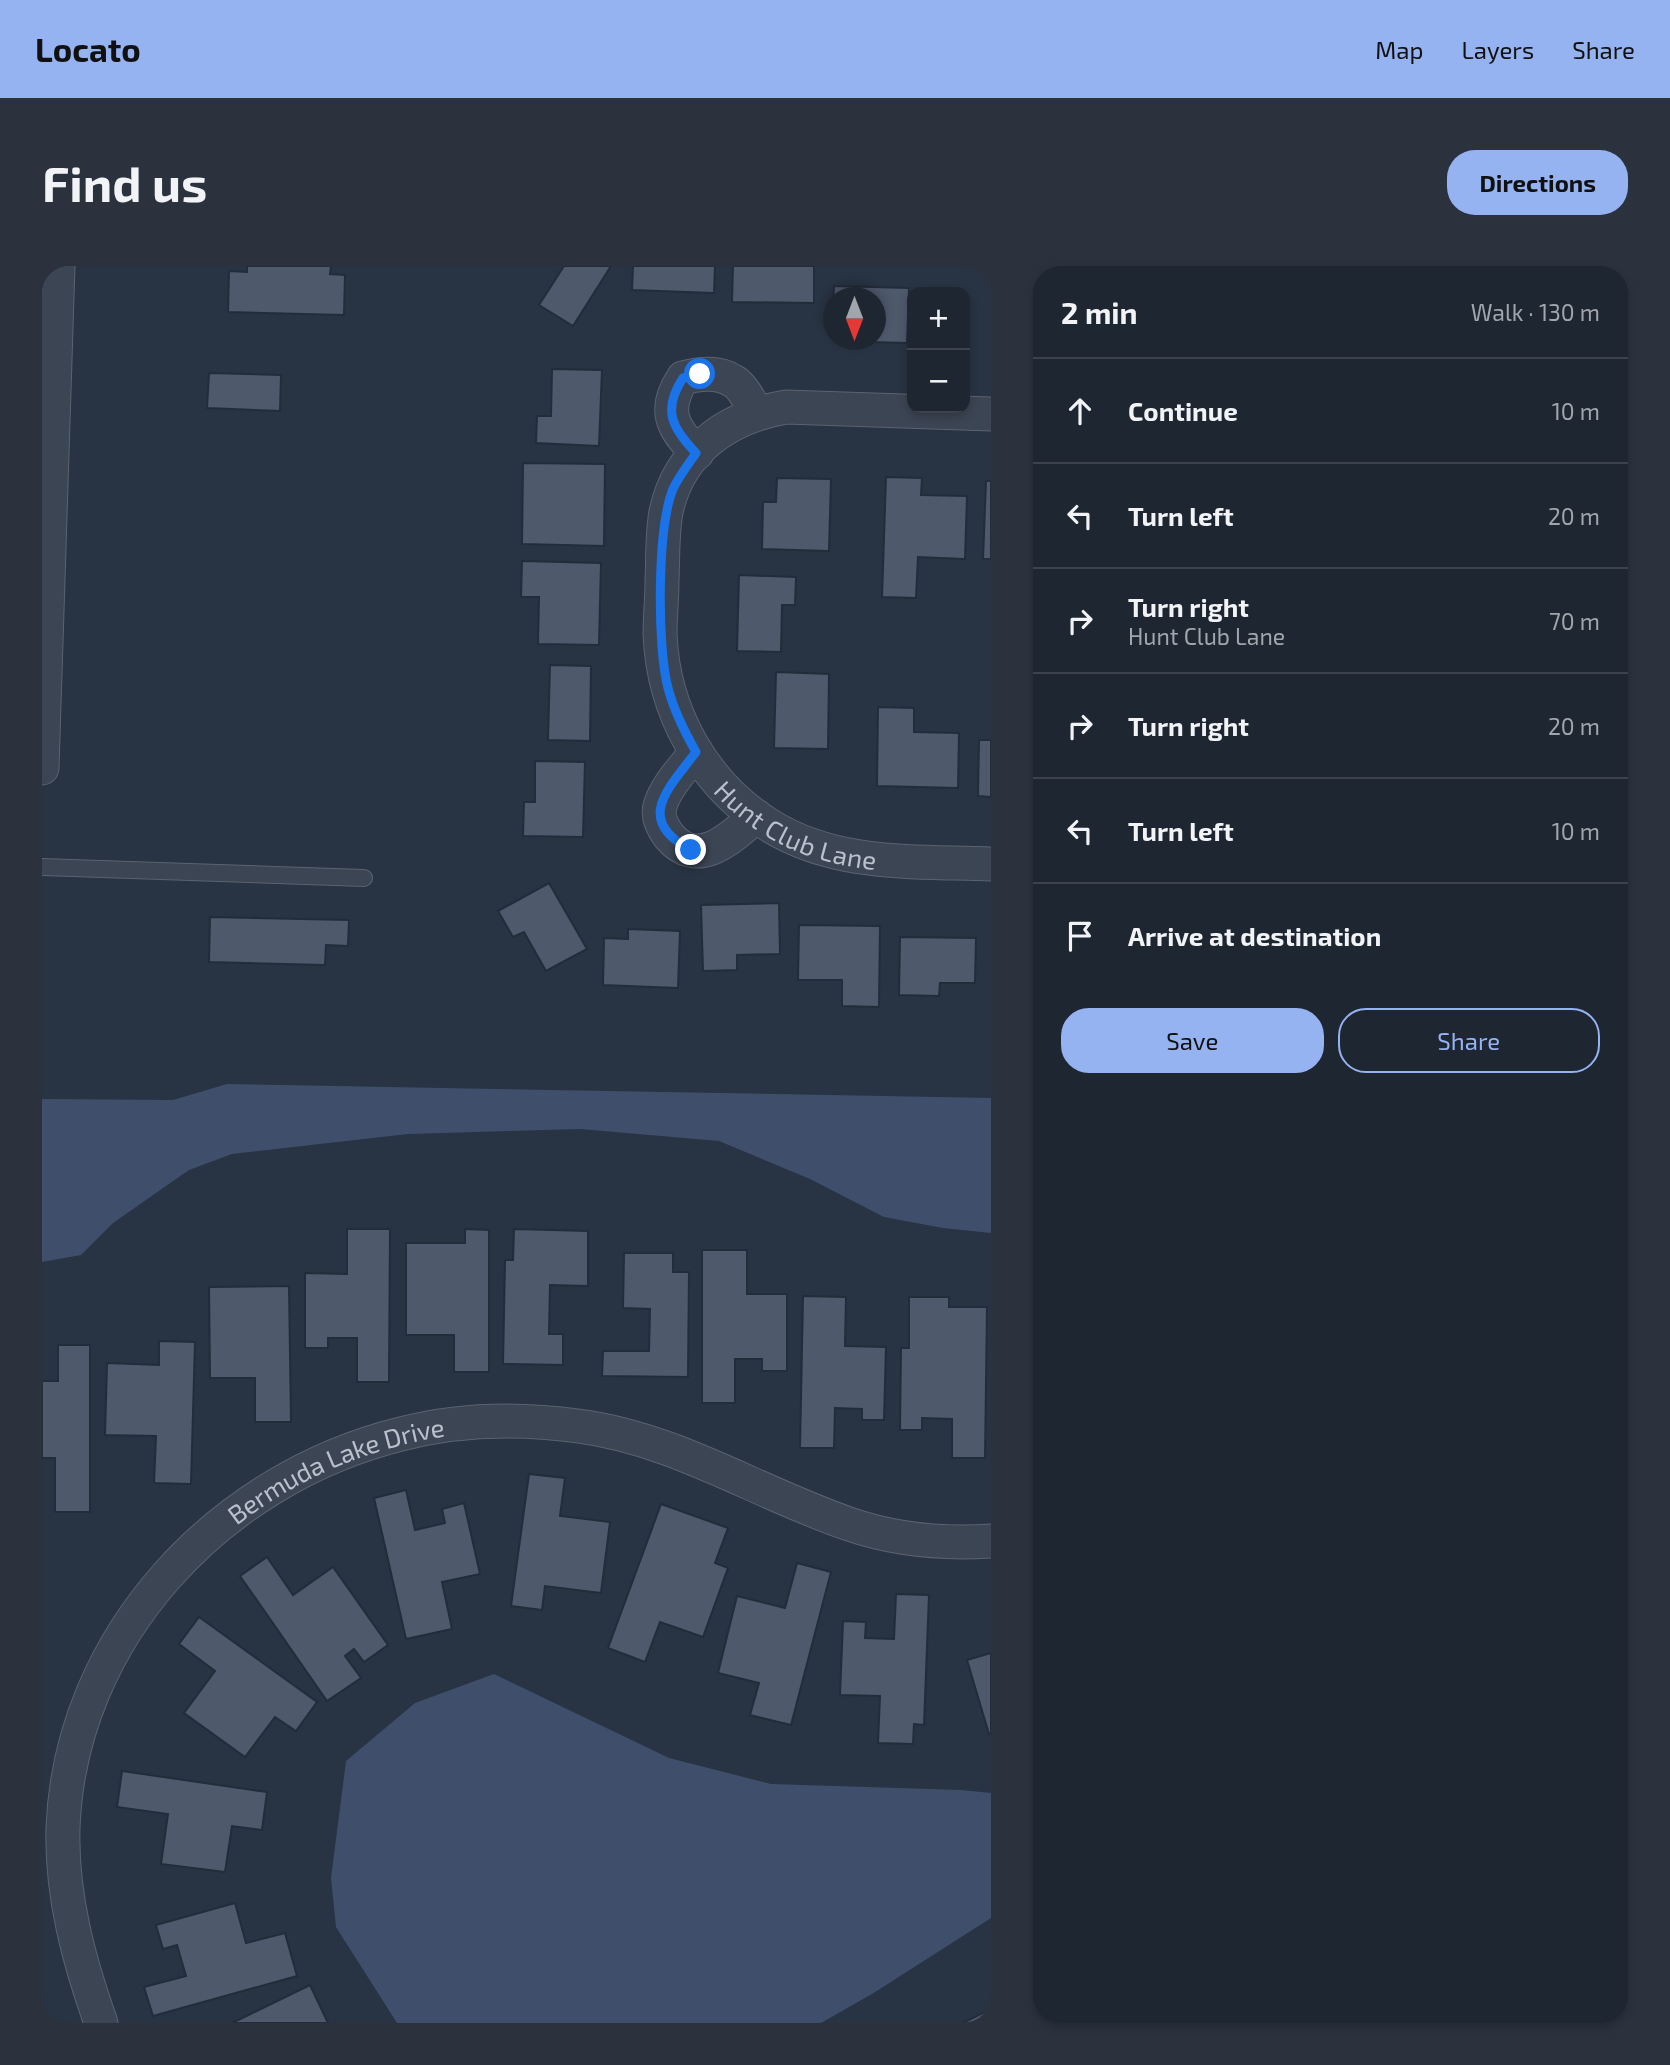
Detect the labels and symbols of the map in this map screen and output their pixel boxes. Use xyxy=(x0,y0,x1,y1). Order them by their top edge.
north arrow xyxy=(823,287,886,350)
route start xyxy=(684,358,715,389)
street label: Hunt Club Lane xyxy=(709,773,879,875)
route end xyxy=(675,834,706,865)
street label: Bermuda Lake Drive xyxy=(221,1410,446,1529)

